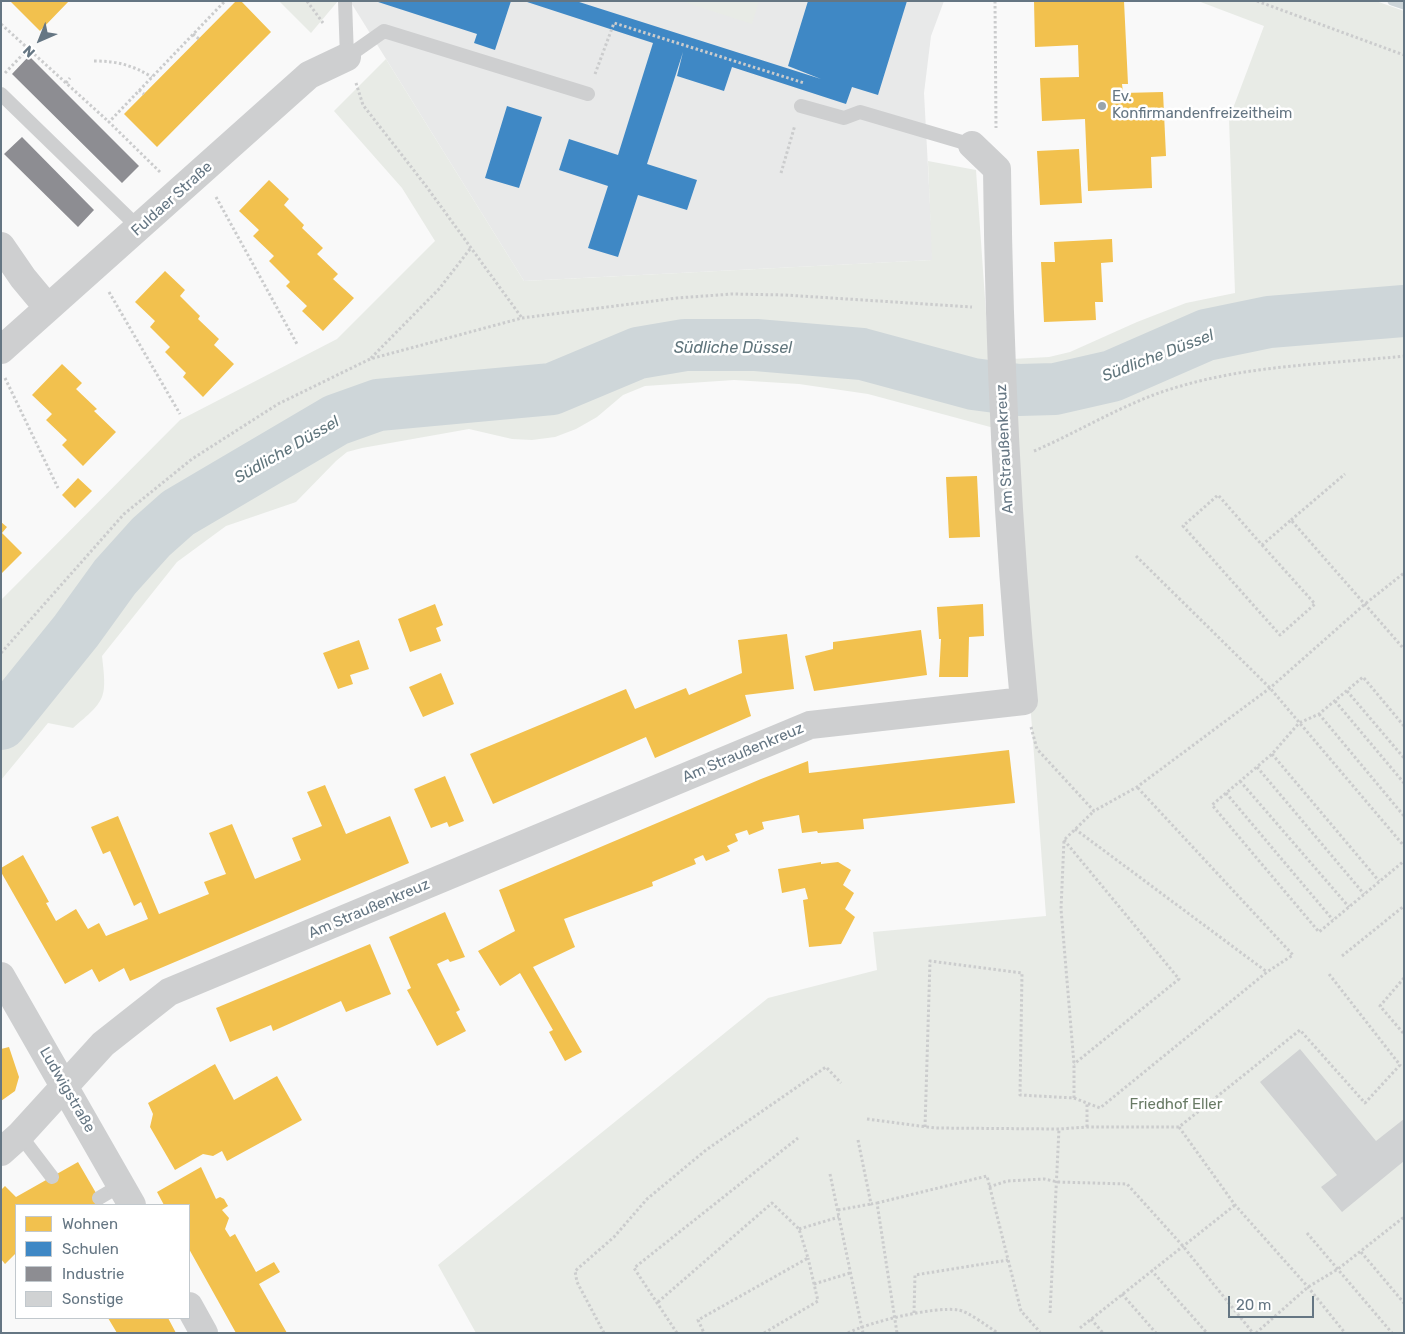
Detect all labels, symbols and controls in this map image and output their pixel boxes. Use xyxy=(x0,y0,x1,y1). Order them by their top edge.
north arrow xyxy=(15,15,65,65)
text: N xyxy=(20,42,39,61)
place label: Ev. Konfirmandenfreizeitheim xyxy=(1112,88,1292,123)
marker: Ev. Konfirmandenfreizeitheim xyxy=(1096,100,1108,112)
street label: Fuldaer Straße xyxy=(128,158,216,240)
water label: Südliche Düssel xyxy=(1099,326,1217,386)
water label: Südliche Düssel xyxy=(674,338,792,358)
street label: Am Straußenkreuz xyxy=(993,384,1017,514)
water label: Südliche Düssel xyxy=(231,412,343,488)
street label: Am Straußenkreuz xyxy=(680,719,806,787)
street label: Am Straußenkreuz xyxy=(306,875,432,943)
street label: Ludwigstraße xyxy=(35,1044,99,1136)
park label: Friedhof Eller xyxy=(1130,1096,1222,1114)
legend xyxy=(15,1204,190,1319)
text: Wohnen xyxy=(62,1215,118,1233)
text: Schulen xyxy=(62,1240,119,1258)
text: Industrie xyxy=(62,1265,124,1283)
scale bar xyxy=(1230,1286,1316,1318)
text: Sonstige xyxy=(62,1290,124,1308)
text: 20 m xyxy=(1236,1296,1271,1314)

